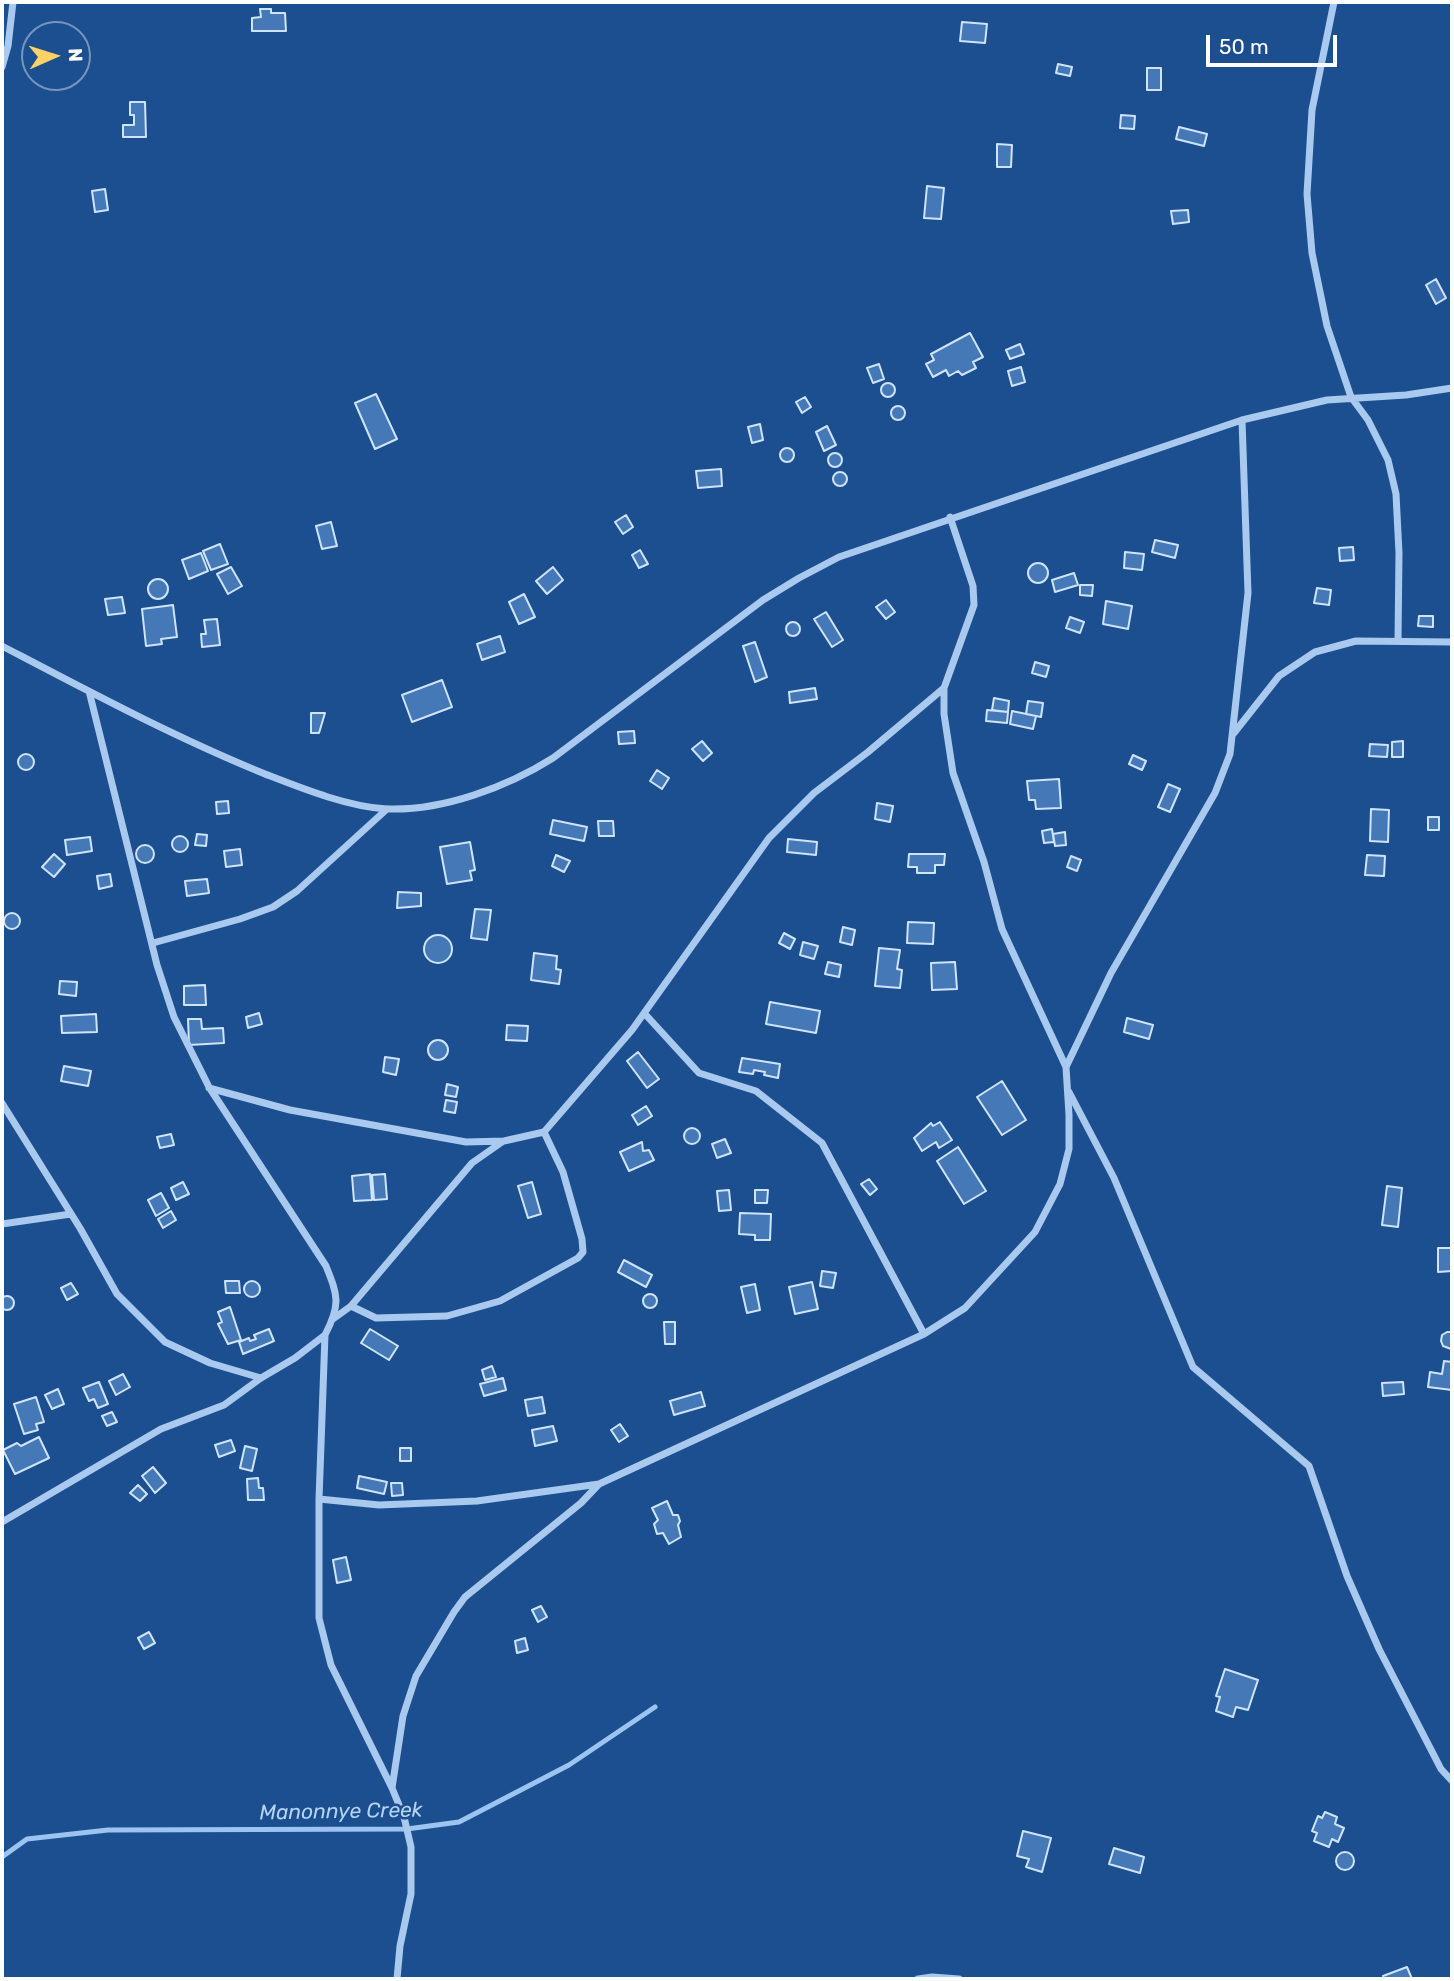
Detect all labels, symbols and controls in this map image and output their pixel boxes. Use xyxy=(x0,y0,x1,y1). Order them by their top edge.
north arrow xyxy=(21,21,91,91)
scale bar xyxy=(1209,21,1340,65)
text: 50 m xyxy=(1219,34,1269,59)
text: N xyxy=(64,48,87,62)
water label: Manonnye Creek xyxy=(259,1798,423,1826)

